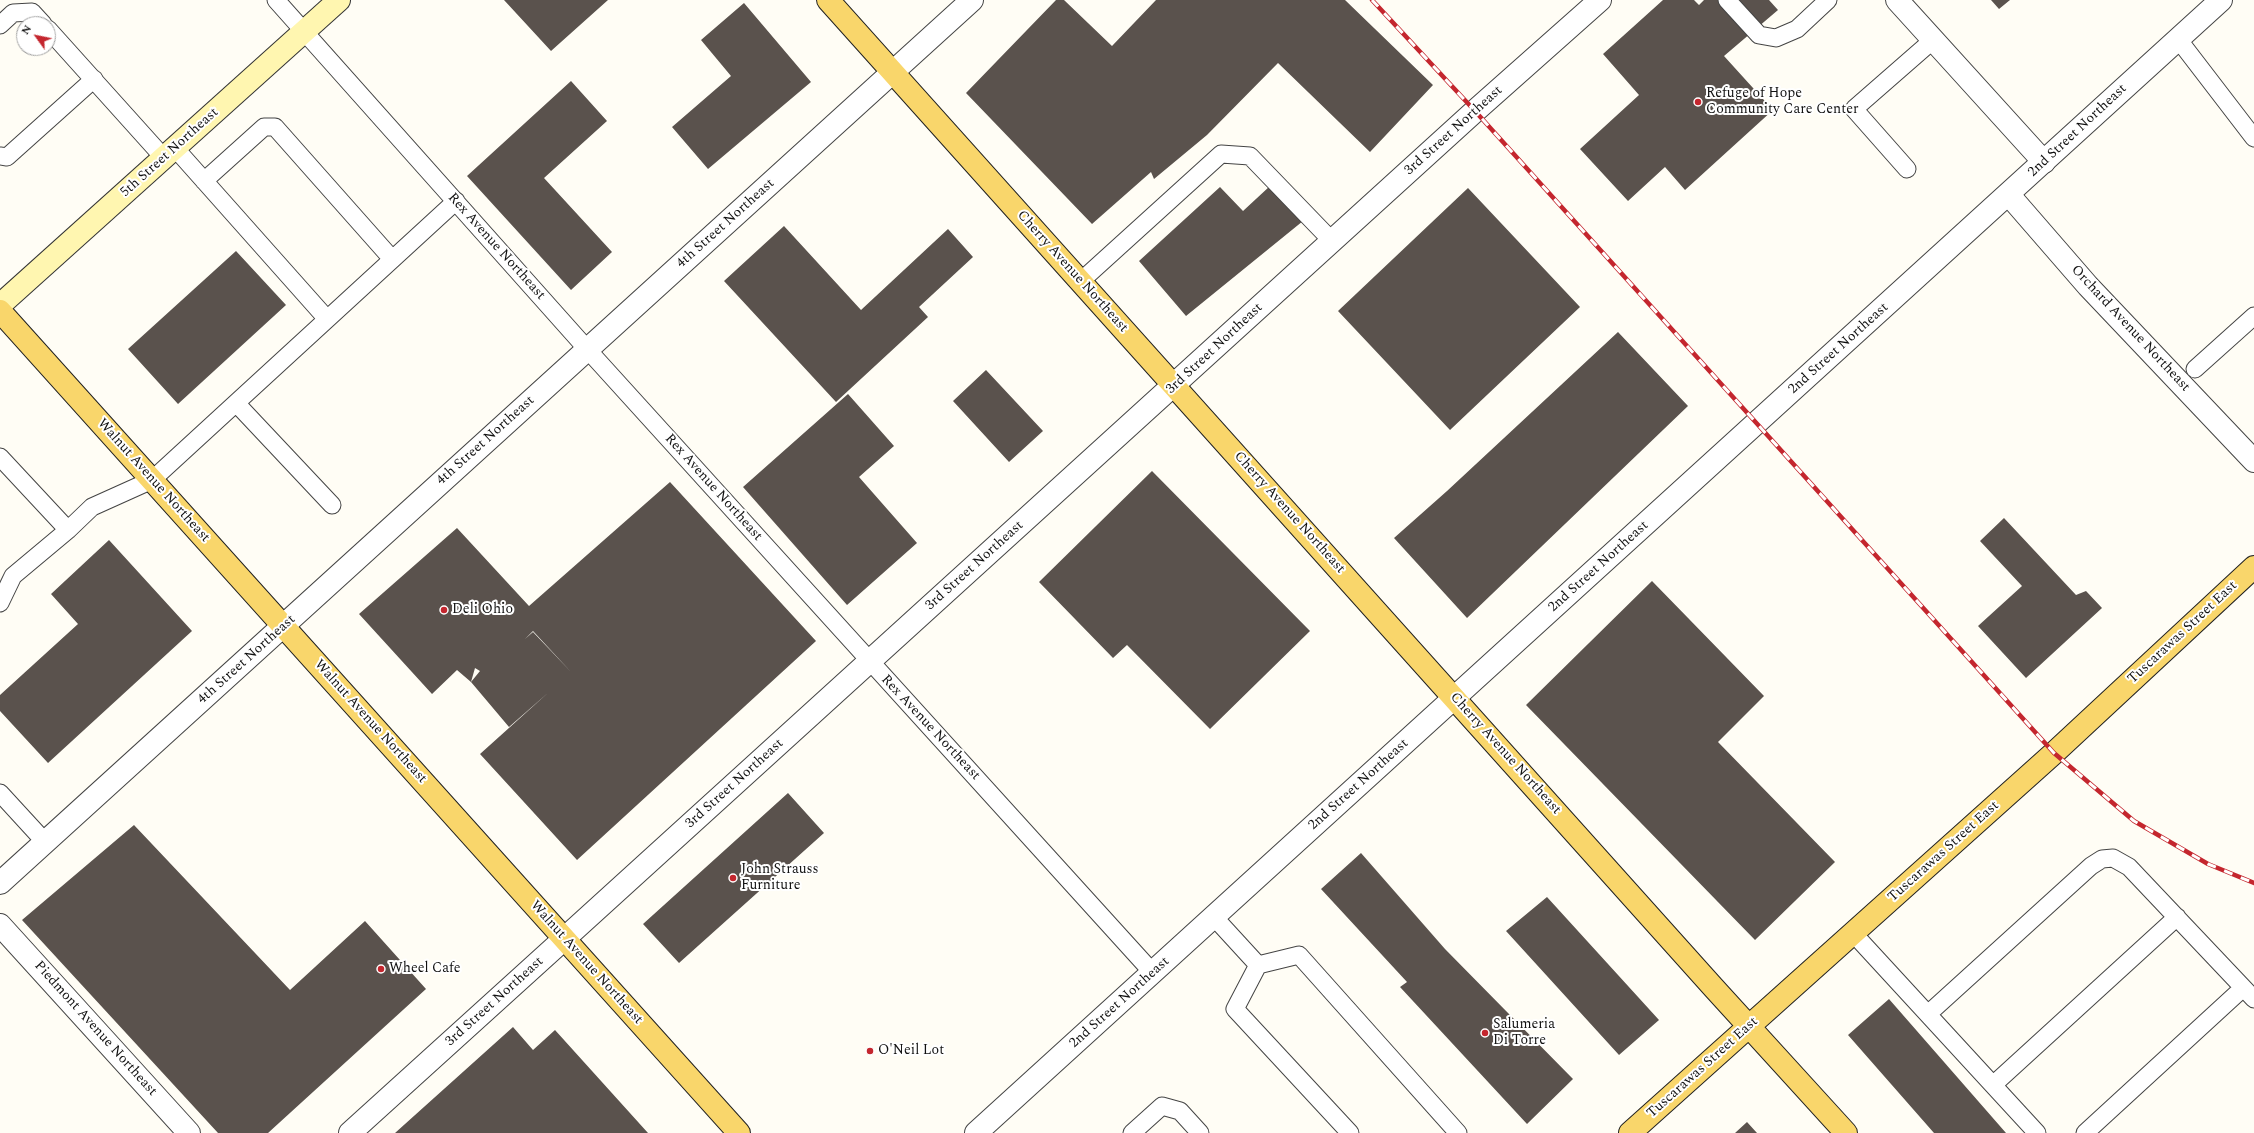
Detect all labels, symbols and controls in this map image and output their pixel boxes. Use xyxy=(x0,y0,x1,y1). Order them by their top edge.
north arrow xyxy=(16,16,56,56)
text: N xyxy=(17,21,36,38)
street label: 2nd Street Northeast xyxy=(2025,81,2131,181)
street label: 3rd Street Northeast xyxy=(1402,83,1506,179)
place label: Refuge of Hope Community Care Center xyxy=(1706,86,1859,118)
marker: Refuge of Hope Community Care Center xyxy=(1693,97,1703,107)
street label: 5th Street Northeast xyxy=(118,105,222,201)
street label: 4th Street Northeast xyxy=(674,176,778,272)
street label: Rex Avenue Northeast xyxy=(444,190,548,304)
street label: Cherry Avenue Northeast xyxy=(1013,208,1131,336)
street label: Orchard Avenue Northeast xyxy=(2067,262,2193,396)
street label: 3rd Street Northeast xyxy=(1163,300,1267,398)
street label: 2nd Street Northeast xyxy=(1786,300,1892,398)
street label: 4th Street Northeast xyxy=(434,393,538,489)
street label: Walnut Avenue Northeast xyxy=(93,416,213,546)
street label: Rex Avenue Northeast xyxy=(661,431,765,545)
street label: Cherry Avenue Northeast xyxy=(1230,449,1348,577)
street label: 3rd Street Northeast xyxy=(923,518,1027,614)
street label: 2nd Street Northeast xyxy=(1546,518,1652,616)
street label: Tuscarawas Street East xyxy=(2125,578,2241,688)
place label: Deli Ohio xyxy=(452,602,513,618)
marker: Deli Ohio xyxy=(439,605,449,615)
street label: 4th Street Northeast xyxy=(195,612,299,708)
street label: Walnut Avenue Northeast xyxy=(310,657,430,787)
street label: Rex Avenue Northeast xyxy=(877,672,983,784)
street label: Cherry Avenue Northeast xyxy=(1446,690,1564,818)
street label: 3rd Street Northeast xyxy=(683,736,787,832)
street label: 2nd Street Northeast xyxy=(1306,736,1412,834)
street label: Tuscarawas Street East xyxy=(1885,798,2003,906)
place label: John Strauss Furniture xyxy=(741,862,819,894)
marker: John Strauss Furniture xyxy=(728,873,738,883)
street label: Walnut Avenue Northeast xyxy=(526,898,646,1028)
street label: 3rd Street Northeast xyxy=(443,954,547,1050)
street label: 2nd Street Northeast xyxy=(1067,954,1173,1052)
street label: Piedmont Avenue Northeast xyxy=(30,958,160,1100)
place label: Wheel Cafe xyxy=(389,961,460,977)
marker: Wheel Cafe xyxy=(376,964,386,974)
street label: Tuscarawas Street East xyxy=(1644,1014,1762,1122)
place label: Salumeria Di Torre xyxy=(1493,1017,1555,1050)
marker: Salumeria Di Torre xyxy=(1480,1028,1490,1038)
place label: O'Neil Lot xyxy=(878,1043,944,1059)
marker: O'Neil Lot xyxy=(865,1046,875,1056)

